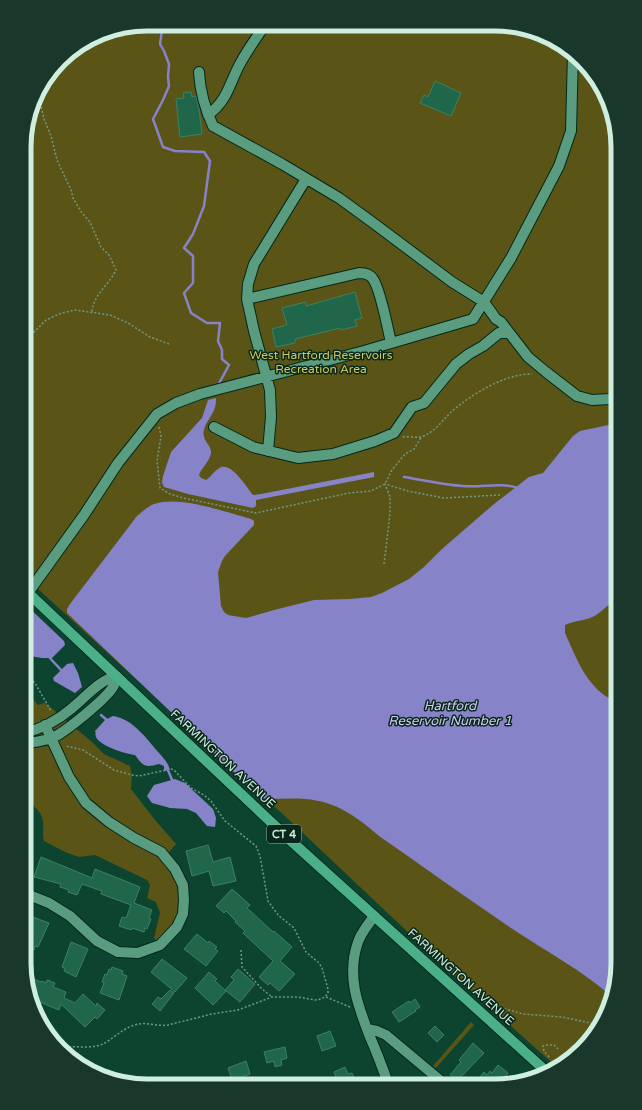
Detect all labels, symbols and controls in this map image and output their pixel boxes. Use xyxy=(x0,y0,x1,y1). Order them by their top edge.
park label: West Hartford Reservoirs Recreation Area xyxy=(250,348,393,376)
water label: Hartford Reservoir Number 1 xyxy=(388,698,512,729)
street label: FARMINGTON AVENUE xyxy=(168,707,279,811)
road number: CT 4 xyxy=(267,825,301,843)
street label: FARMINGTON AVENUE xyxy=(405,926,517,1029)

